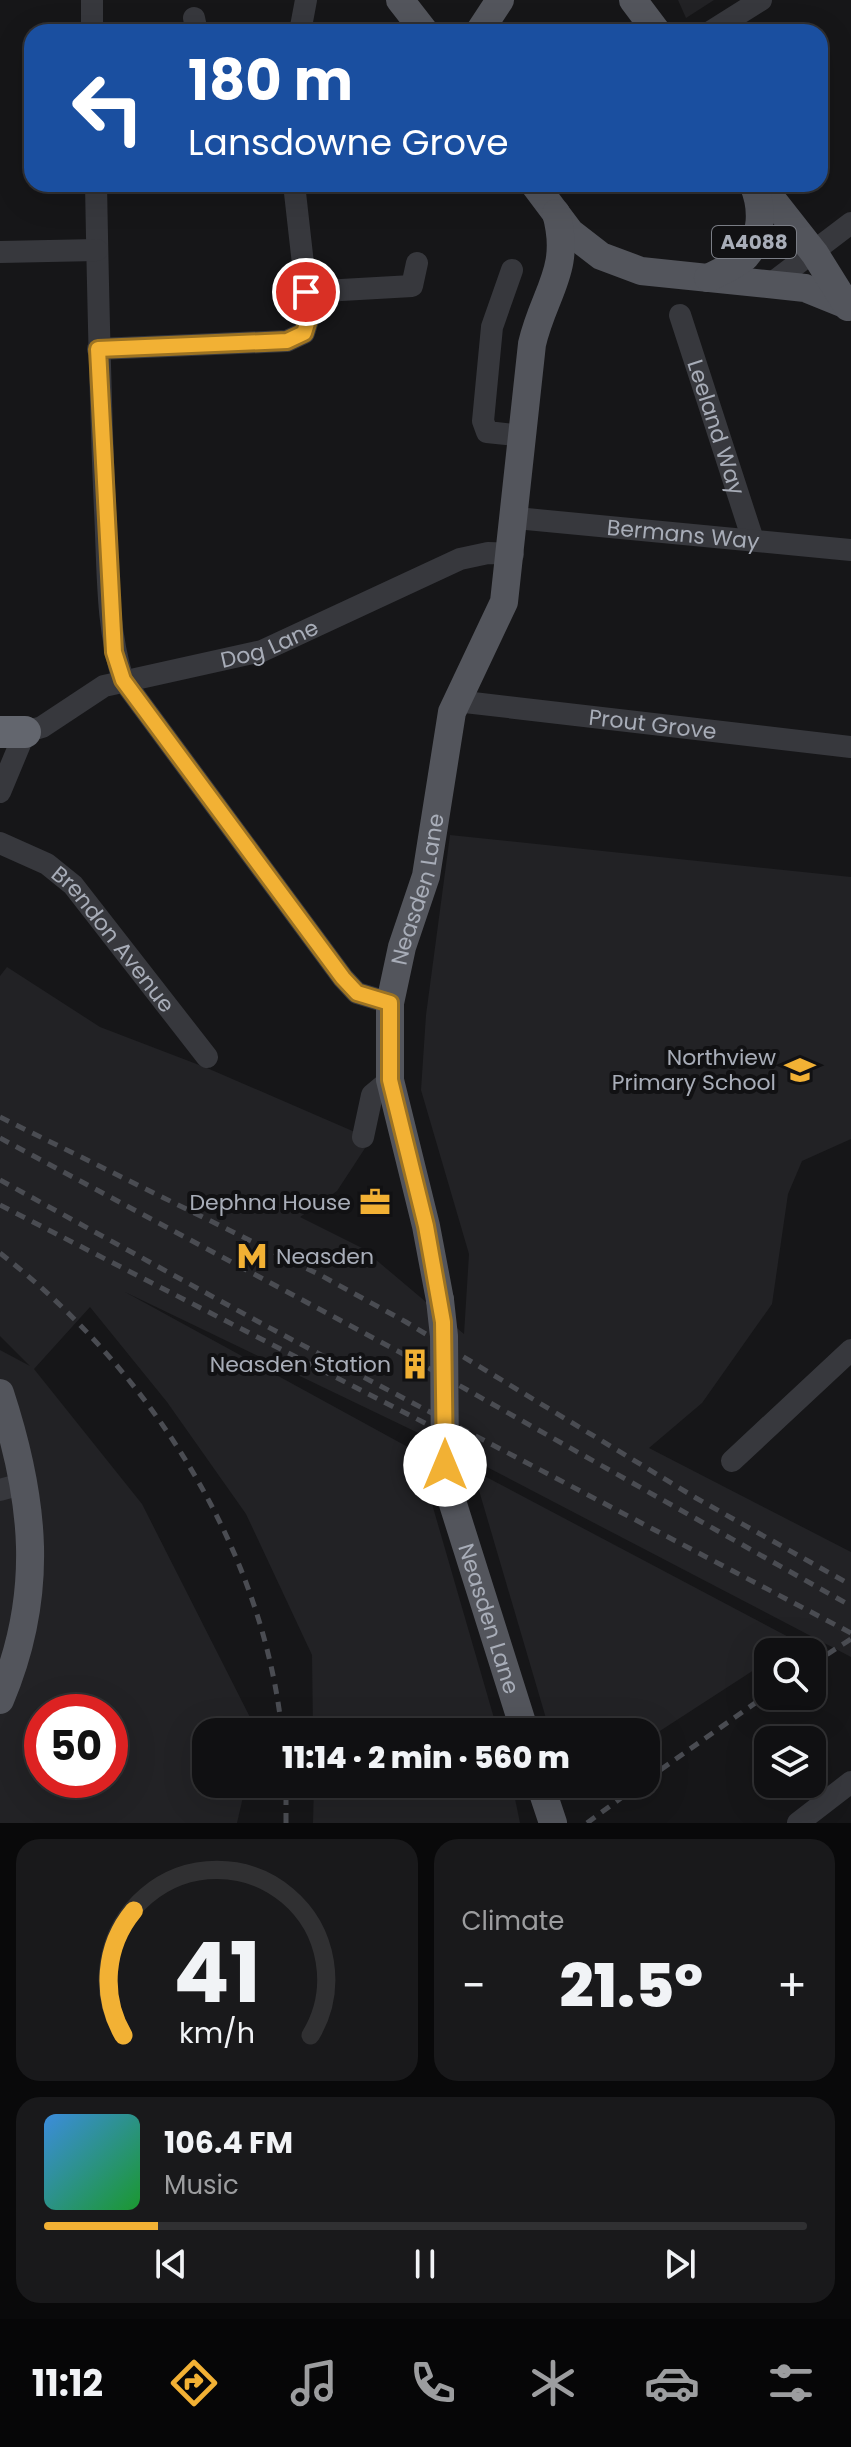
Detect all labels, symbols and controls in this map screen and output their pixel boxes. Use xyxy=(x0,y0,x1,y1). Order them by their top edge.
text: 180 m xyxy=(188,41,353,120)
icon: left xyxy=(56,56,160,160)
text: Lansdowne Grove xyxy=(188,117,509,168)
road number: A4088 xyxy=(712,226,796,258)
pin xyxy=(272,258,340,326)
icon: arrive xyxy=(284,270,328,314)
street label: Leeland Way xyxy=(680,356,753,500)
street label: Bermans Way xyxy=(606,511,762,557)
street label: Dog Lane xyxy=(217,611,323,675)
street label: Prout Grove xyxy=(587,701,718,747)
street label: Neasden Lane xyxy=(383,811,451,968)
street label: Brendon Avenue xyxy=(45,858,182,1019)
place label: Northview Primary School xyxy=(612,1042,776,1098)
school or university icon: Northview Primary School xyxy=(783,1053,817,1087)
office icon: Dephna House xyxy=(358,1185,392,1219)
place label: Dephna House xyxy=(190,1187,351,1218)
metro station icon: Neasden xyxy=(235,1239,269,1273)
place label: Neasden xyxy=(276,1241,374,1272)
building icon: Neasden Station xyxy=(398,1347,432,1381)
place label: Neasden Station xyxy=(210,1349,391,1380)
position arrow xyxy=(403,1423,487,1507)
street label: Neasden Lane xyxy=(451,1540,527,1698)
map controls xyxy=(754,1638,826,1798)
button: search xyxy=(754,1638,826,1710)
speed limit sign: 50 xyxy=(24,1694,128,1798)
button: layers xyxy=(754,1726,826,1798)
text: 11:14 · 2 min · 560 m xyxy=(282,1736,570,1779)
text: Climate xyxy=(462,1903,564,1939)
text: 41 xyxy=(173,1915,261,2031)
text: 21.5° xyxy=(560,1944,703,2028)
text: − xyxy=(462,1955,486,2016)
text: + xyxy=(777,1955,807,2016)
text: km/h xyxy=(179,2013,255,2053)
text: 106.4 FM xyxy=(164,2121,293,2164)
text: Music xyxy=(164,2167,239,2203)
icon: previous xyxy=(149,2242,193,2286)
icon: pause xyxy=(403,2242,447,2286)
icon: next xyxy=(658,2242,702,2286)
icon: directions xyxy=(166,2355,222,2411)
icon: music xyxy=(286,2355,342,2411)
icon: phone xyxy=(405,2355,461,2411)
icon: climate xyxy=(525,2355,581,2411)
icon: car xyxy=(644,2355,700,2411)
icon: filters xyxy=(763,2355,819,2411)
text: 11:12 xyxy=(32,2358,103,2409)

